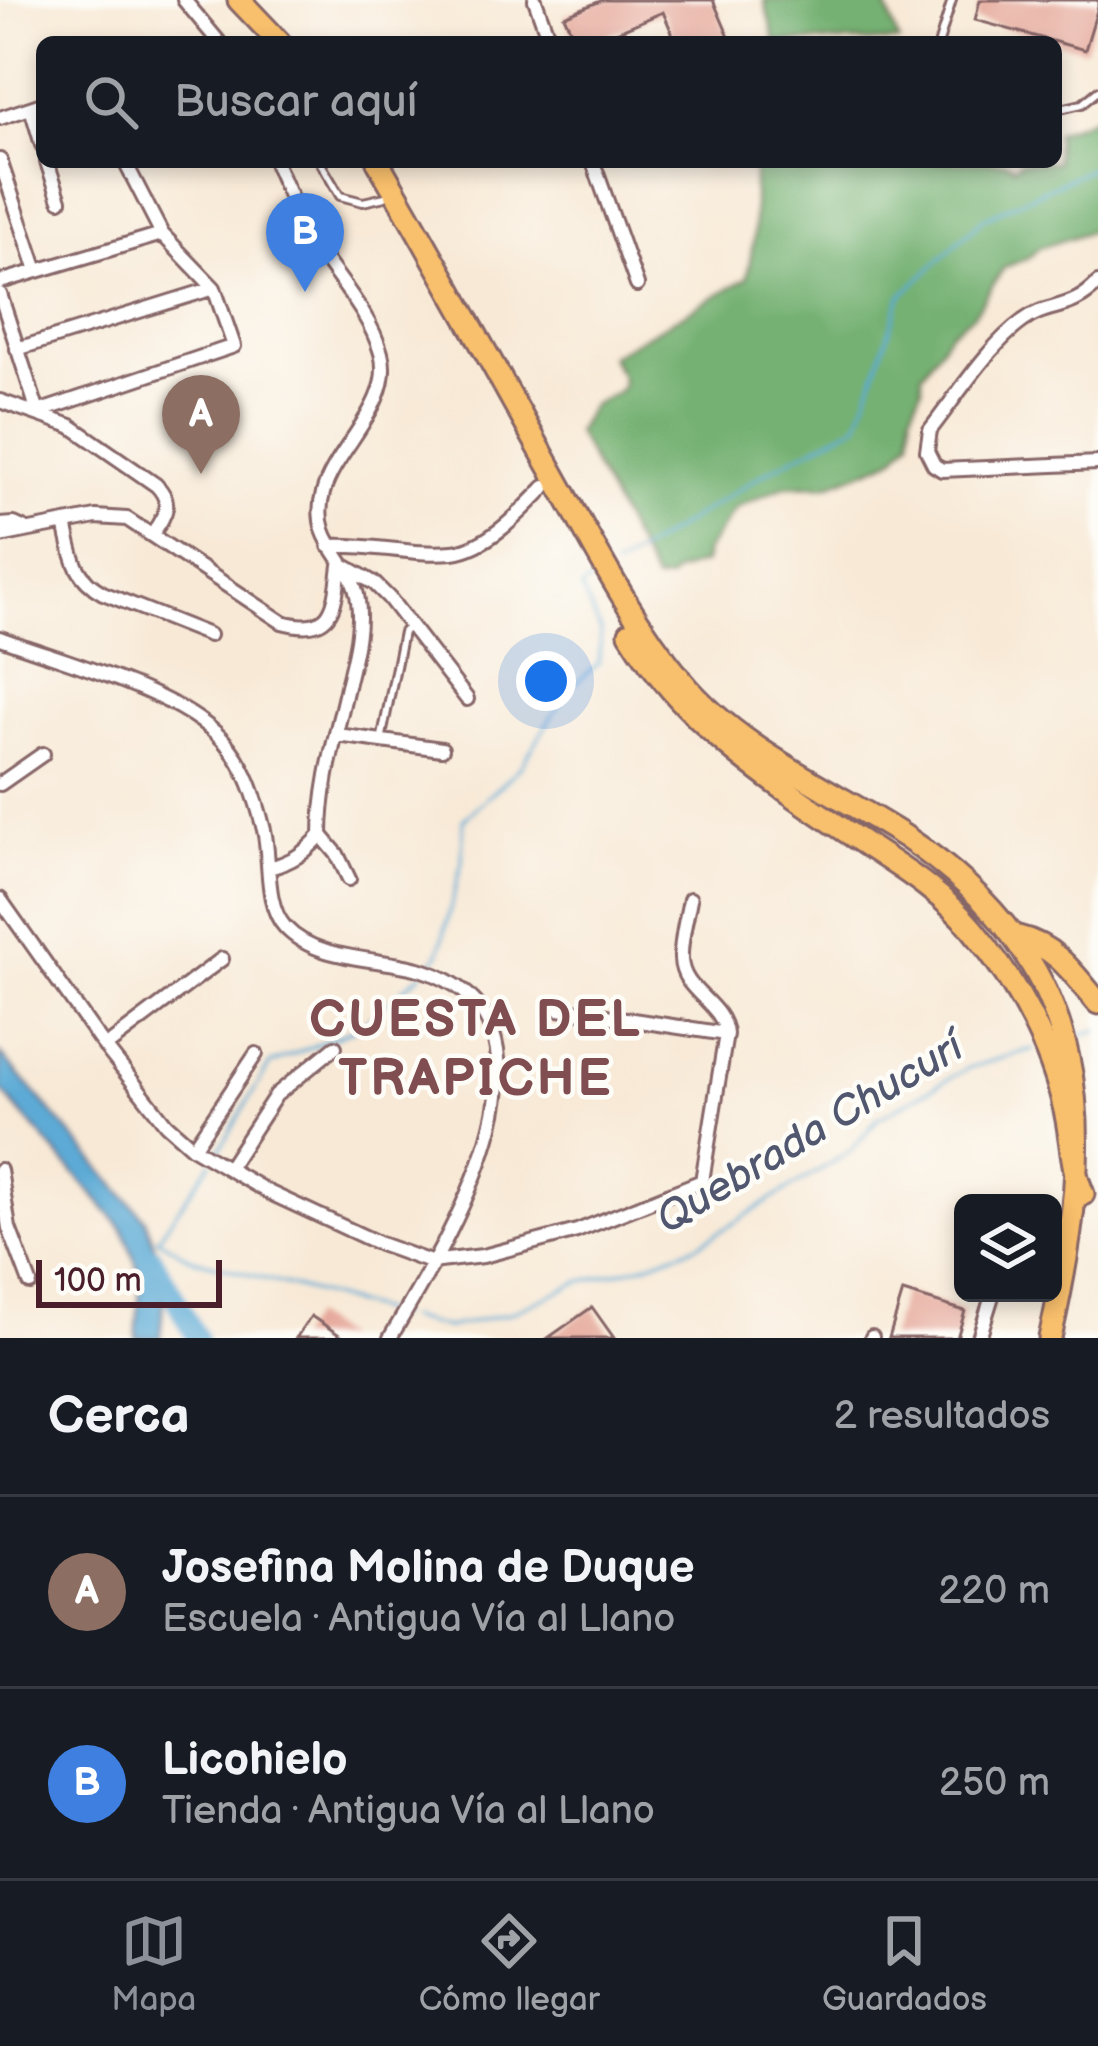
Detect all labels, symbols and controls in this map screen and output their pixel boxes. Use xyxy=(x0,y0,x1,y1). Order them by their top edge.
search box xyxy=(36,36,1062,168)
icon: search xyxy=(78,69,144,135)
text: Buscar aquí xyxy=(174,75,417,130)
pin: B xyxy=(266,193,344,292)
pin: A xyxy=(162,375,240,474)
your location xyxy=(516,651,576,711)
district label: CUESTA DEL TRAPICHE xyxy=(309,990,643,1110)
water label: Quebrada Chucurí xyxy=(647,1020,977,1246)
map controls xyxy=(954,1194,1062,1302)
button: layers xyxy=(954,1194,1062,1302)
scale bar xyxy=(36,1254,222,1307)
text: 100 m xyxy=(54,1261,142,1301)
text: Cerca xyxy=(48,1386,190,1447)
text: 2 resultados xyxy=(834,1393,1050,1440)
text: Josefina Molina de Duque xyxy=(162,1541,695,1596)
text: A xyxy=(75,1568,99,1615)
text: 220 m xyxy=(938,1568,1050,1615)
text: Escuela · Antigua Vía al Llano xyxy=(162,1596,675,1643)
text: Licohielo xyxy=(162,1733,348,1788)
text: B xyxy=(73,1760,101,1807)
text: 250 m xyxy=(939,1760,1050,1807)
text: Tienda · Antigua Vía al Llano xyxy=(162,1788,655,1835)
tab: Mapa xyxy=(111,1908,196,2020)
tab: Cómo llegar xyxy=(419,1908,600,2020)
tab: Guardados xyxy=(822,1908,987,2020)

